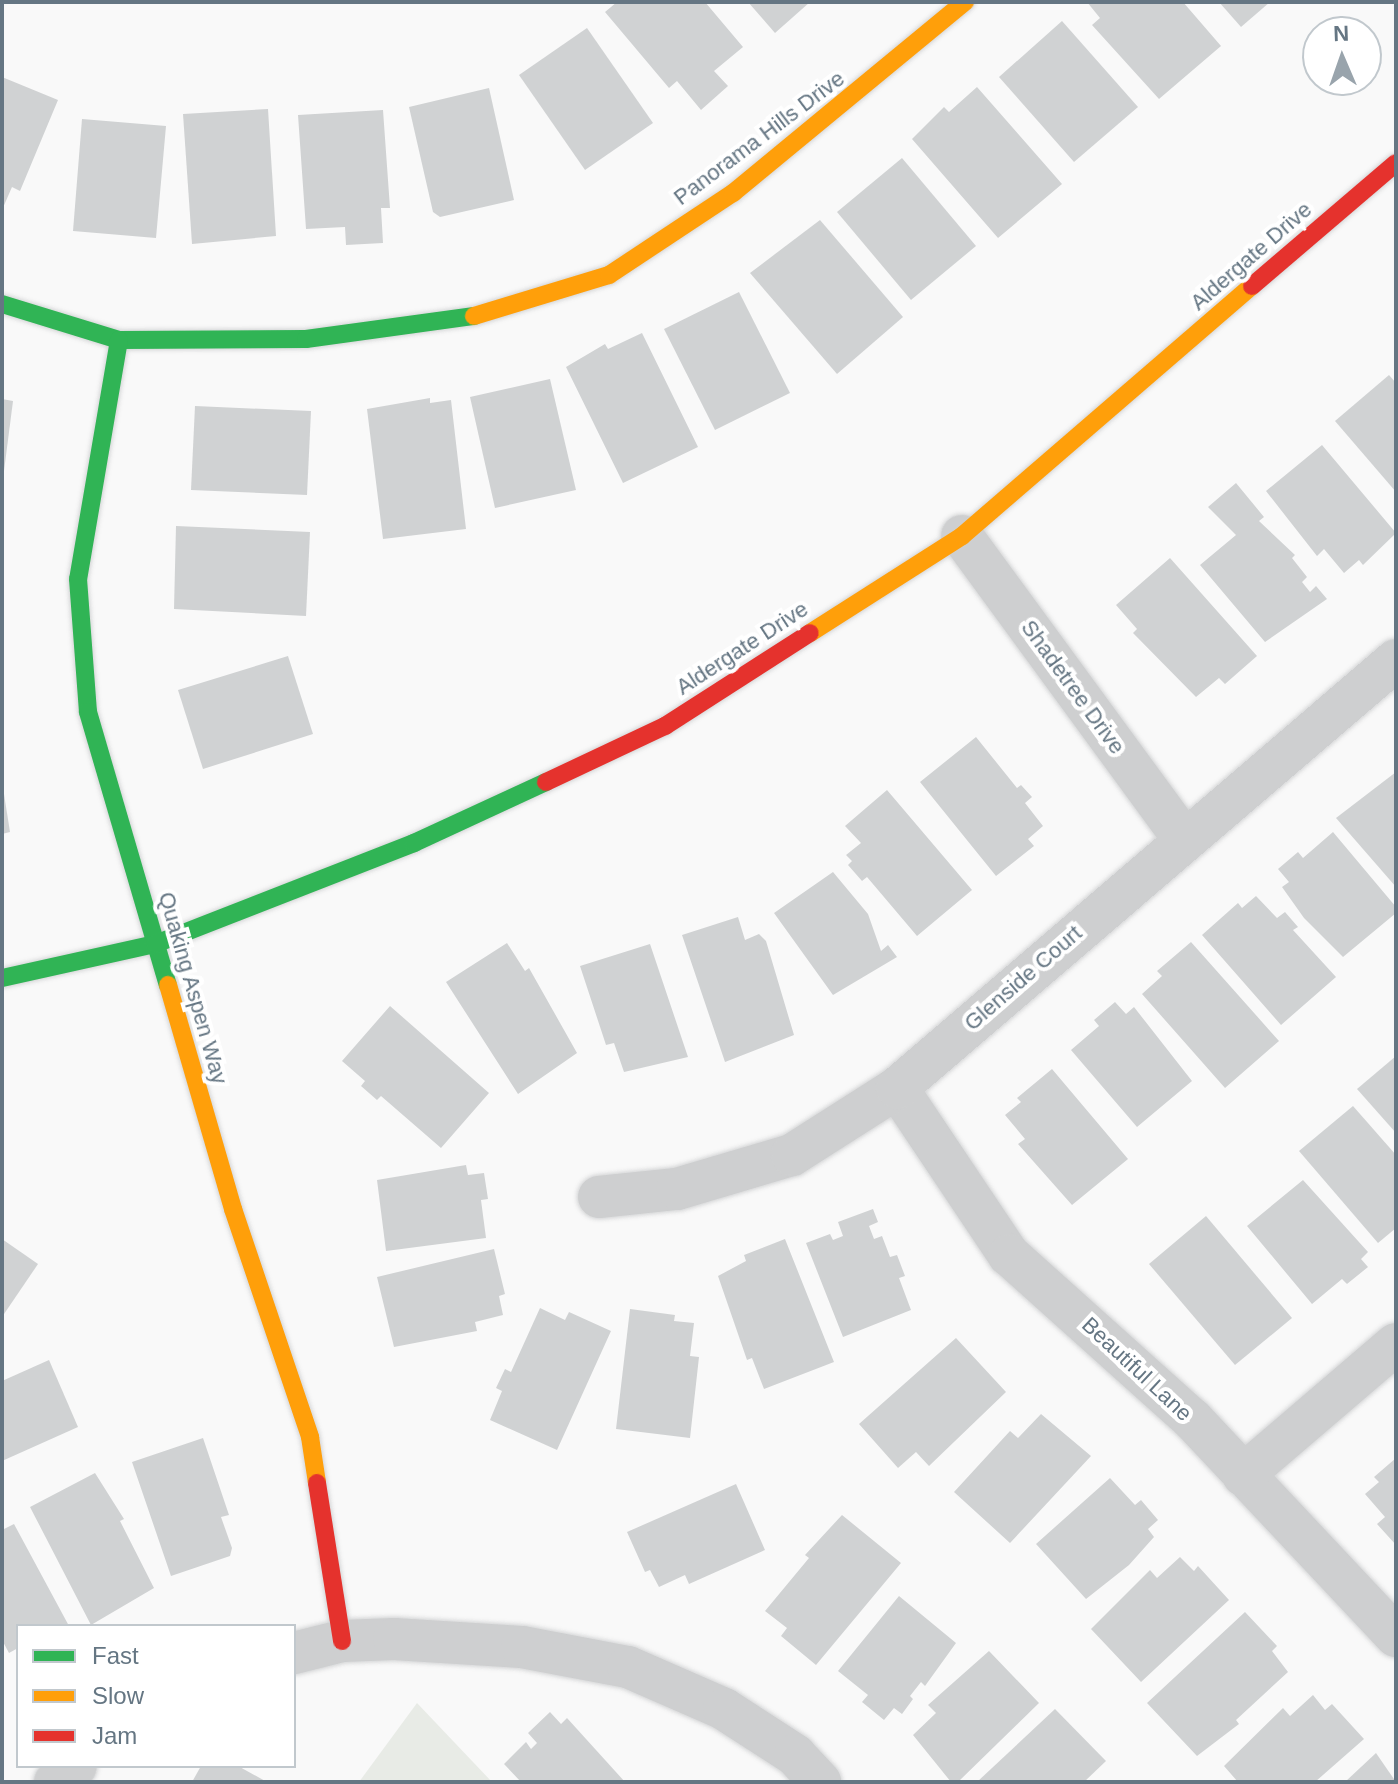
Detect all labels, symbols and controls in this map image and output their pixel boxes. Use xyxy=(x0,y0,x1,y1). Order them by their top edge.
north arrow xyxy=(1302,16,1382,96)
text: N xyxy=(1333,21,1350,46)
street label: Panorama Hills Drive xyxy=(669,65,849,211)
street label: Aldergate Drive xyxy=(1185,196,1317,316)
street label: Aldergate Drive xyxy=(671,596,813,700)
street label: Shadetree Drive xyxy=(1016,615,1130,759)
street label: Quaking Aspen Way xyxy=(153,888,233,1088)
street label: Glenside Court xyxy=(959,920,1087,1036)
street label: Beautiful Lane xyxy=(1077,1311,1197,1427)
legend xyxy=(16,1624,296,1768)
text: Fast xyxy=(92,1642,139,1669)
text: Slow xyxy=(92,1682,144,1709)
text: Jam xyxy=(92,1722,137,1749)

